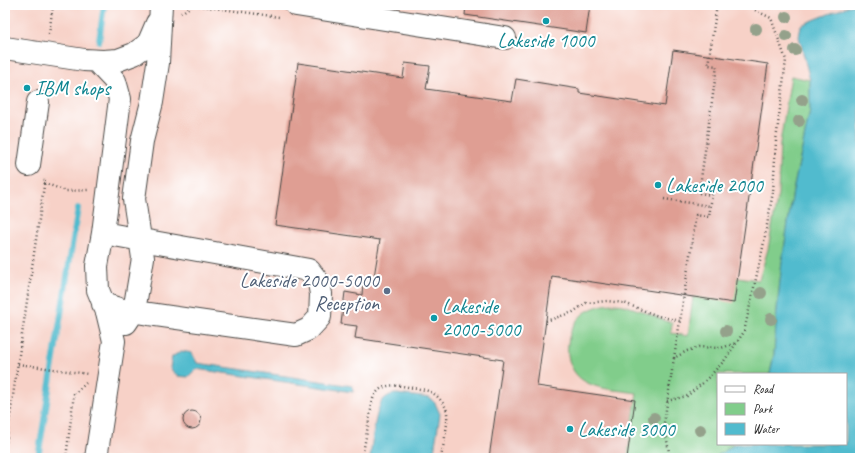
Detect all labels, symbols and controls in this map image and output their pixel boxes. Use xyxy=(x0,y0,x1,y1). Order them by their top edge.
marker: Lakeside 1000 xyxy=(541,16,551,26)
place label: Lakeside 1000 xyxy=(498,28,596,53)
place label: IBM shops xyxy=(35,76,112,101)
marker: IBM shops xyxy=(22,83,32,93)
place label: Lakeside 2000 xyxy=(666,173,765,198)
marker: Lakeside 2000 xyxy=(653,180,663,190)
place label: Lakeside 2000-5000 Reception xyxy=(240,268,381,316)
marker: Lakeside 2000-5000 Reception xyxy=(382,286,392,296)
place label: Lakeside 2000-5000 xyxy=(442,294,523,342)
marker: Lakeside 2000-5000 xyxy=(429,313,439,323)
legend xyxy=(717,373,847,445)
text: Road xyxy=(753,381,775,397)
text: Park xyxy=(753,401,774,417)
place label: Lakeside 3000 xyxy=(578,417,677,442)
text: Water xyxy=(753,421,781,437)
marker: Lakeside 3000 xyxy=(565,424,575,434)

